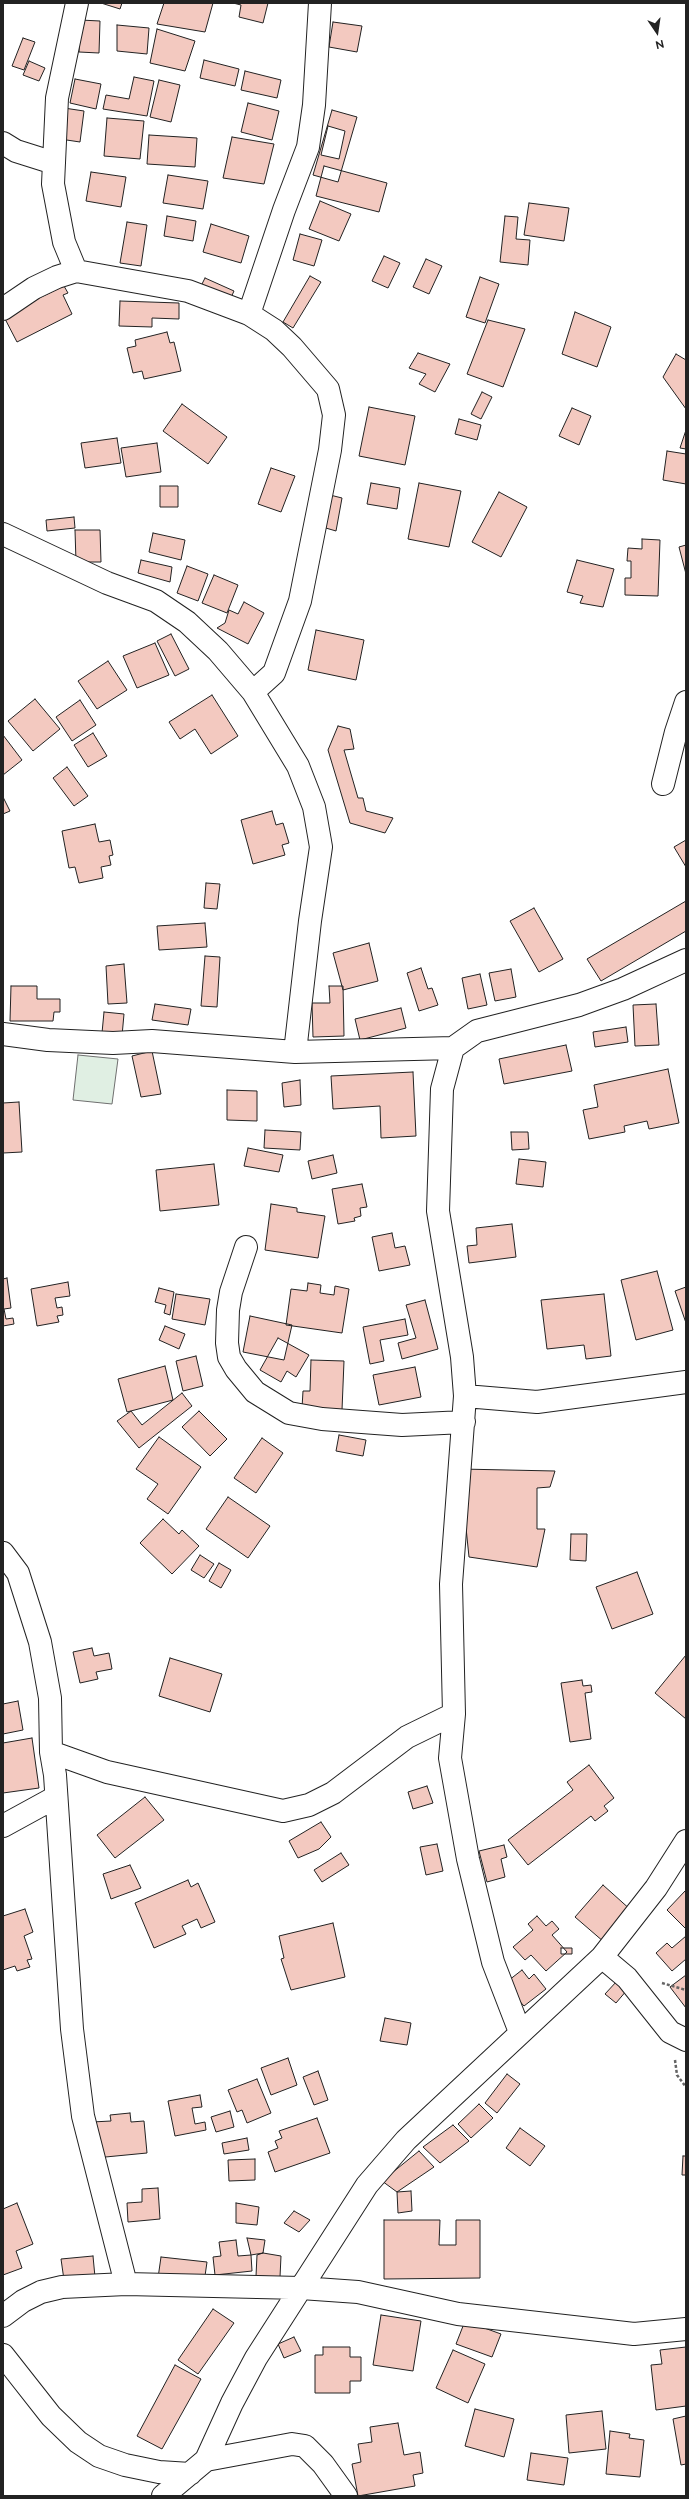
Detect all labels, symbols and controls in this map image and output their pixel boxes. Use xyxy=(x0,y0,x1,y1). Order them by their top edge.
north arrow xyxy=(637,12,677,52)
text: N xyxy=(654,37,665,51)

